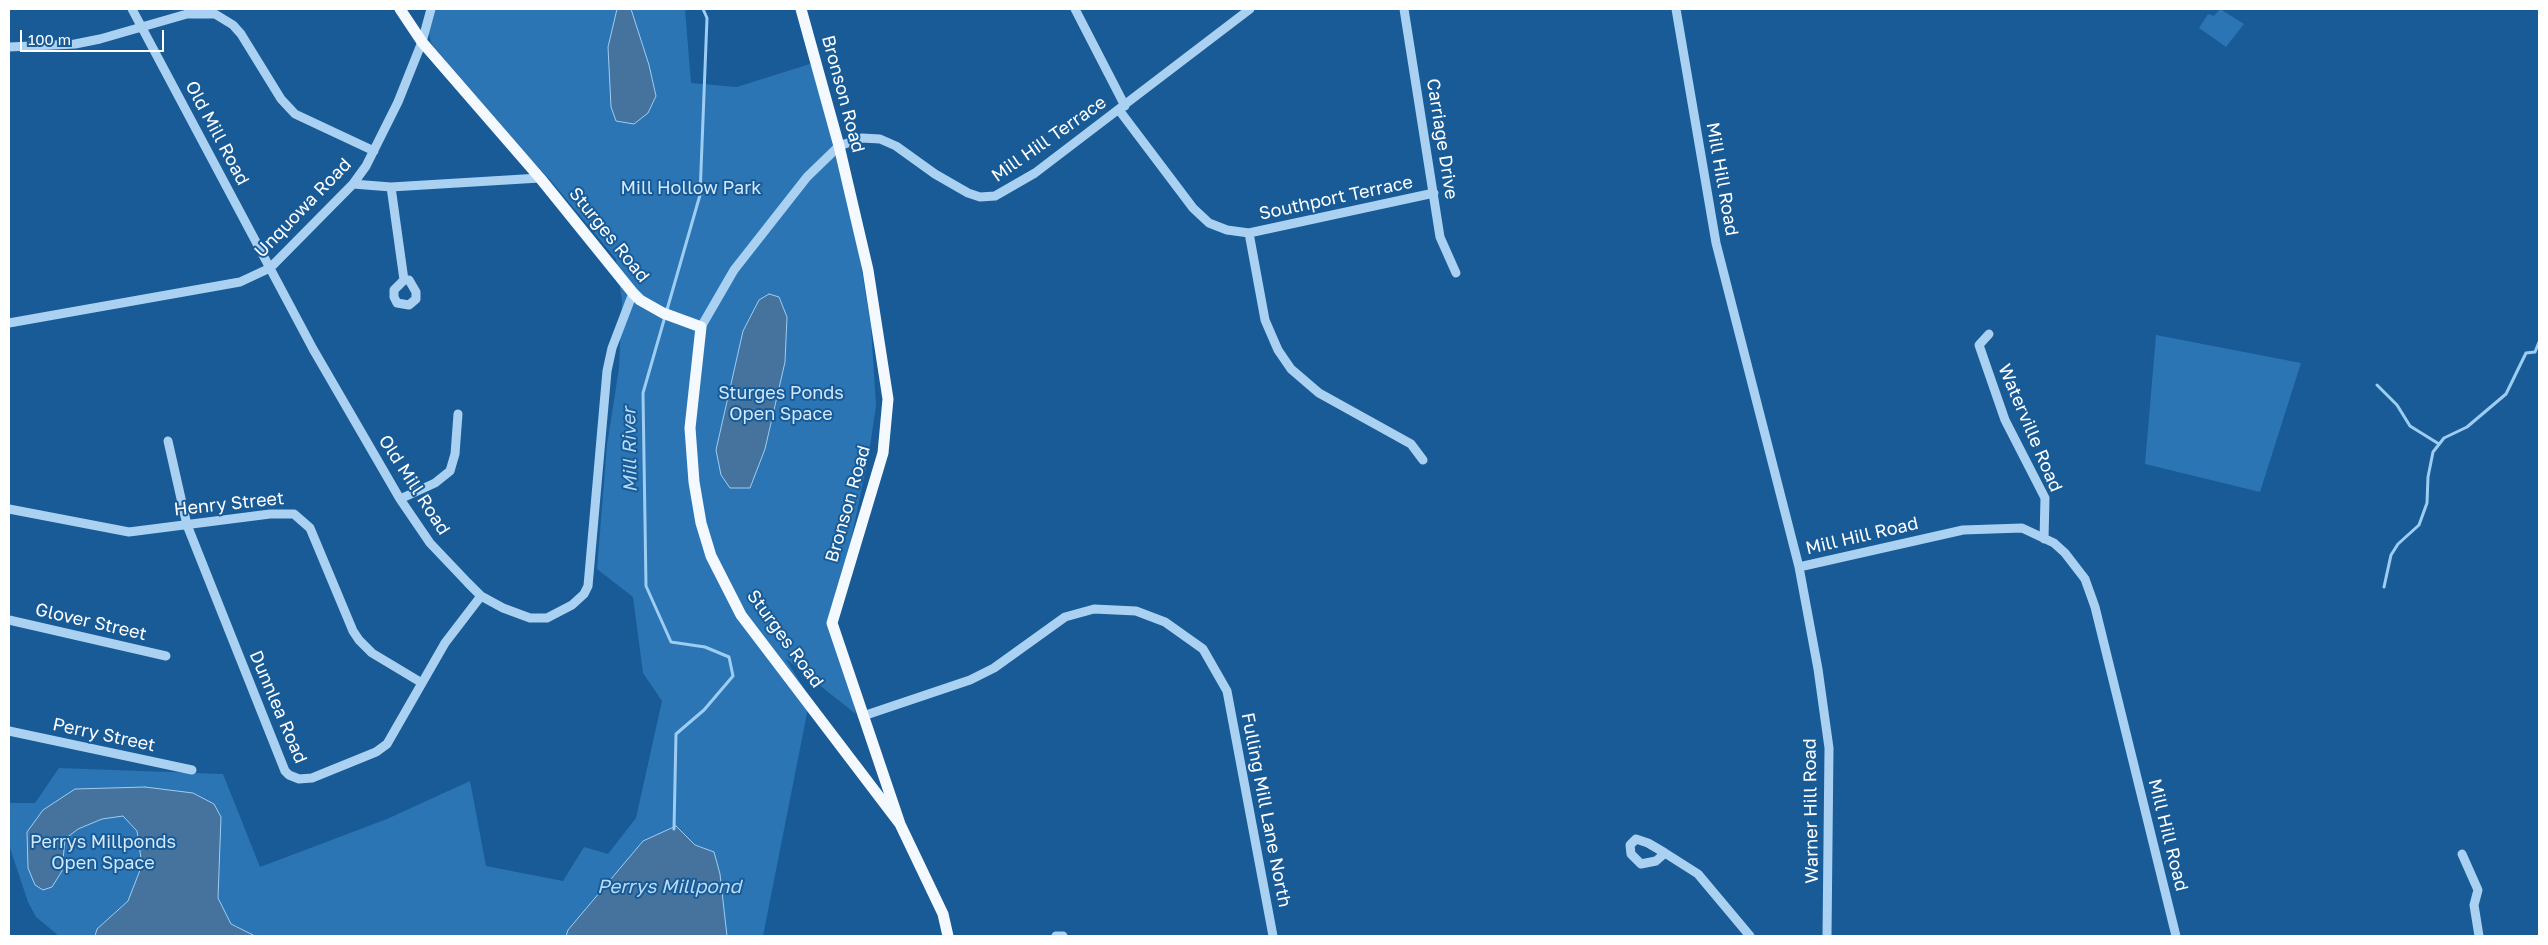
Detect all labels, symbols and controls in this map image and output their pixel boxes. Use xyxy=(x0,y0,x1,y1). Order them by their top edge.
scale bar xyxy=(22,20,166,52)
text: 100 m xyxy=(28,30,71,48)
street label: Bronson Road xyxy=(817,33,869,155)
street label: Old Mill Road xyxy=(180,77,254,189)
street label: Carriage Drive xyxy=(1422,77,1462,201)
street label: Mill Hill Terrace xyxy=(987,91,1111,187)
street label: Mill Hill Road xyxy=(1701,121,1743,237)
street label: Unquowa Road xyxy=(250,154,356,262)
street label: Southport Terrace xyxy=(1257,171,1415,225)
park label: Mill Hollow Park xyxy=(621,177,761,199)
street label: Sturges Road xyxy=(564,183,654,287)
street label: Waterville Road xyxy=(1993,361,2067,495)
park label: Sturges Ponds Open Space xyxy=(718,382,844,424)
water label: Mill River xyxy=(618,407,642,493)
street label: Old Mill Road xyxy=(374,431,454,539)
street label: Bronson Road xyxy=(821,443,875,565)
street label: Henry Street xyxy=(173,487,285,521)
street label: Mill Hill Road xyxy=(1804,513,1920,559)
street label: Sturges Road xyxy=(742,586,828,692)
street label: Glover Street xyxy=(33,599,149,645)
street label: Dunnlea Road xyxy=(245,647,311,767)
street label: Fulling Mill Lane North xyxy=(1237,711,1295,909)
street label: Perry Street xyxy=(51,714,157,756)
street label: Warner Hill Road xyxy=(1799,738,1823,884)
street label: Mill Hill Road xyxy=(2144,777,2192,893)
park label: Perrys Millponds Open Space xyxy=(30,831,176,874)
water label: Perrys Millpond xyxy=(597,876,741,898)

